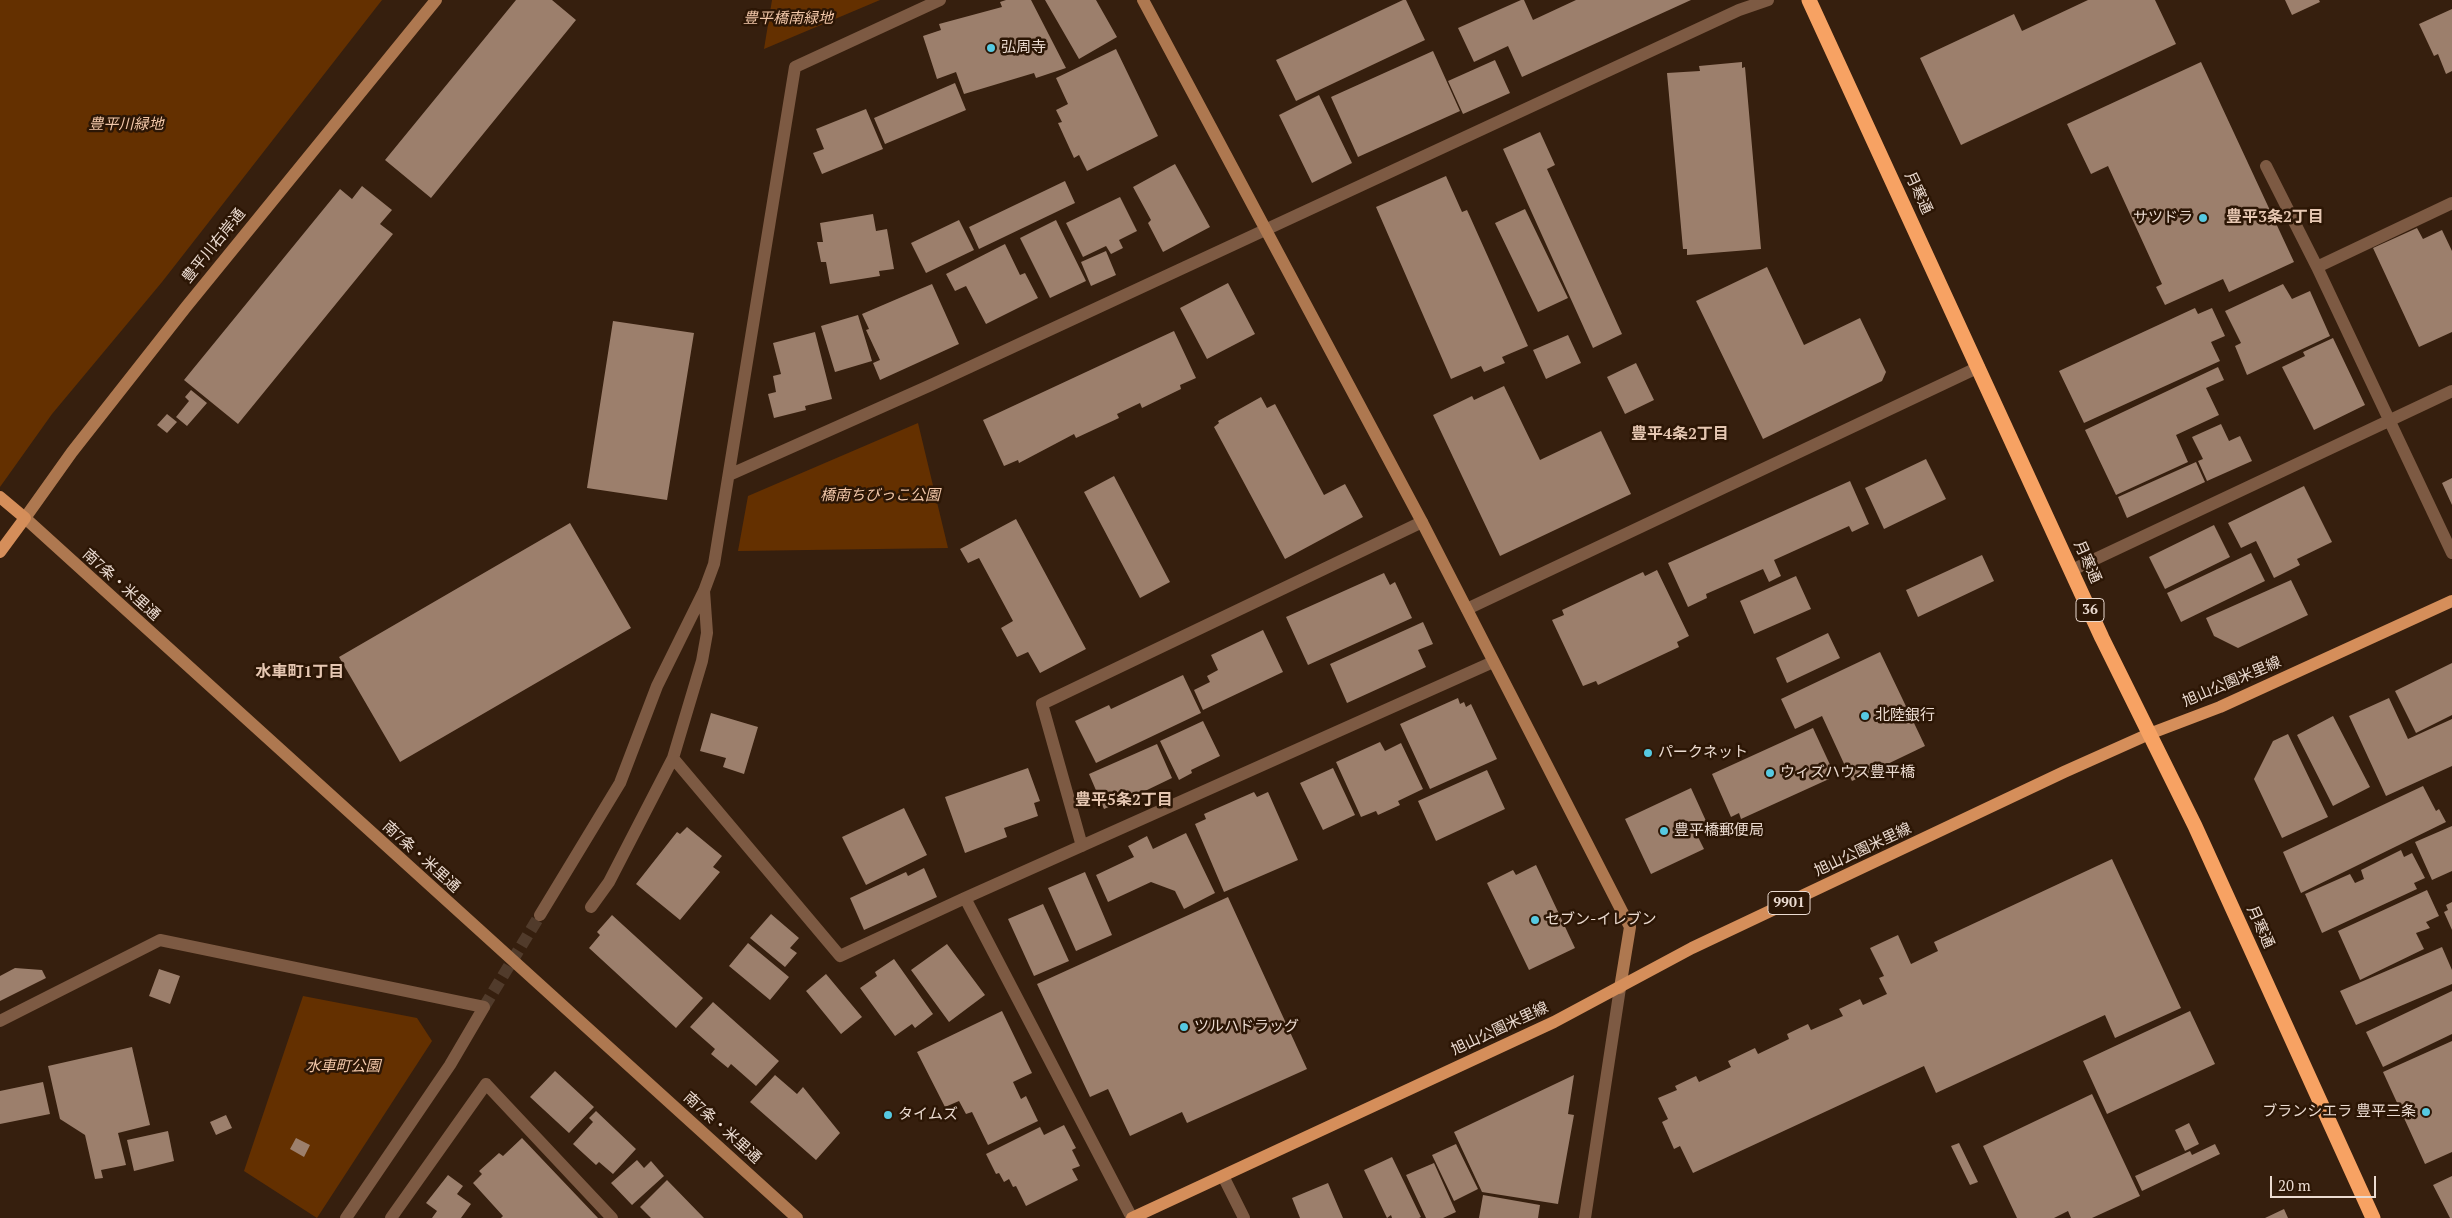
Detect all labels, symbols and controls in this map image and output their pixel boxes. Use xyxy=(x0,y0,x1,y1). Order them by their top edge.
park label: 豊平橋南緑地 xyxy=(743,10,833,28)
place label: 弘周寺 xyxy=(1001,39,1046,57)
marker: 弘周寺 xyxy=(985,42,997,54)
park label: 豊平川緑地 xyxy=(89,116,163,134)
street label: 月寒通 xyxy=(1900,169,1936,217)
street label: 豊平川右岸通 xyxy=(179,205,249,287)
district label: 豊平3条2丁目 xyxy=(2226,207,2324,227)
place label: サツドラ xyxy=(2133,209,2193,227)
marker: サツドラ xyxy=(2197,212,2209,224)
district label: 豊平4条2丁目 xyxy=(1631,424,1729,444)
park label: 橋南ちびっこ公園 xyxy=(820,487,940,505)
street label: 月寒通 xyxy=(2070,538,2104,586)
street label: 南7条・米里通 xyxy=(79,546,163,624)
road number: 36 xyxy=(2076,598,2104,622)
street label: 旭山公園米里線 xyxy=(2180,653,2284,711)
district label: 水車町1丁目 xyxy=(255,662,345,682)
place label: 北陸銀行 xyxy=(1875,707,1935,725)
marker: 北陸銀行 xyxy=(1859,710,1871,722)
place label: パークネット xyxy=(1658,744,1748,762)
marker: パークネット xyxy=(1642,747,1654,759)
place label: ウィズハウス豊平橋 xyxy=(1780,764,1915,782)
marker: ウィズハウス豊平橋 xyxy=(1764,767,1776,779)
district label: 豊平5条2丁目 xyxy=(1075,790,1173,810)
street label: 南7条・米里通 xyxy=(379,818,463,896)
street label: 旭山公園米里線 xyxy=(1812,820,1914,880)
place label: 豊平橋郵便局 xyxy=(1674,822,1764,840)
marker: 豊平橋郵便局 xyxy=(1658,825,1670,837)
road number: 9901 xyxy=(1768,891,1810,914)
street label: 月寒通 xyxy=(2243,903,2277,951)
place label: セブン-イレブン xyxy=(1545,911,1656,929)
marker: セブン-イレブン xyxy=(1529,914,1541,926)
street label: 旭山公園米里線 xyxy=(1449,999,1551,1059)
place label: ツルハドラッグ xyxy=(1194,1018,1299,1036)
marker: ツルハドラッグ xyxy=(1178,1021,1190,1033)
park label: 水車町公園 xyxy=(306,1058,380,1076)
street label: 南7条・米里通 xyxy=(680,1089,764,1167)
place label: ブランシエラ 豊平三条 xyxy=(2262,1103,2416,1121)
place label: タイムズ xyxy=(898,1106,958,1124)
marker: ブランシエラ 豊平三条 xyxy=(2420,1106,2432,1118)
marker: タイムズ xyxy=(882,1109,894,1121)
scale bar xyxy=(2272,1166,2378,1198)
text: 20 m xyxy=(2278,1175,2311,1195)

